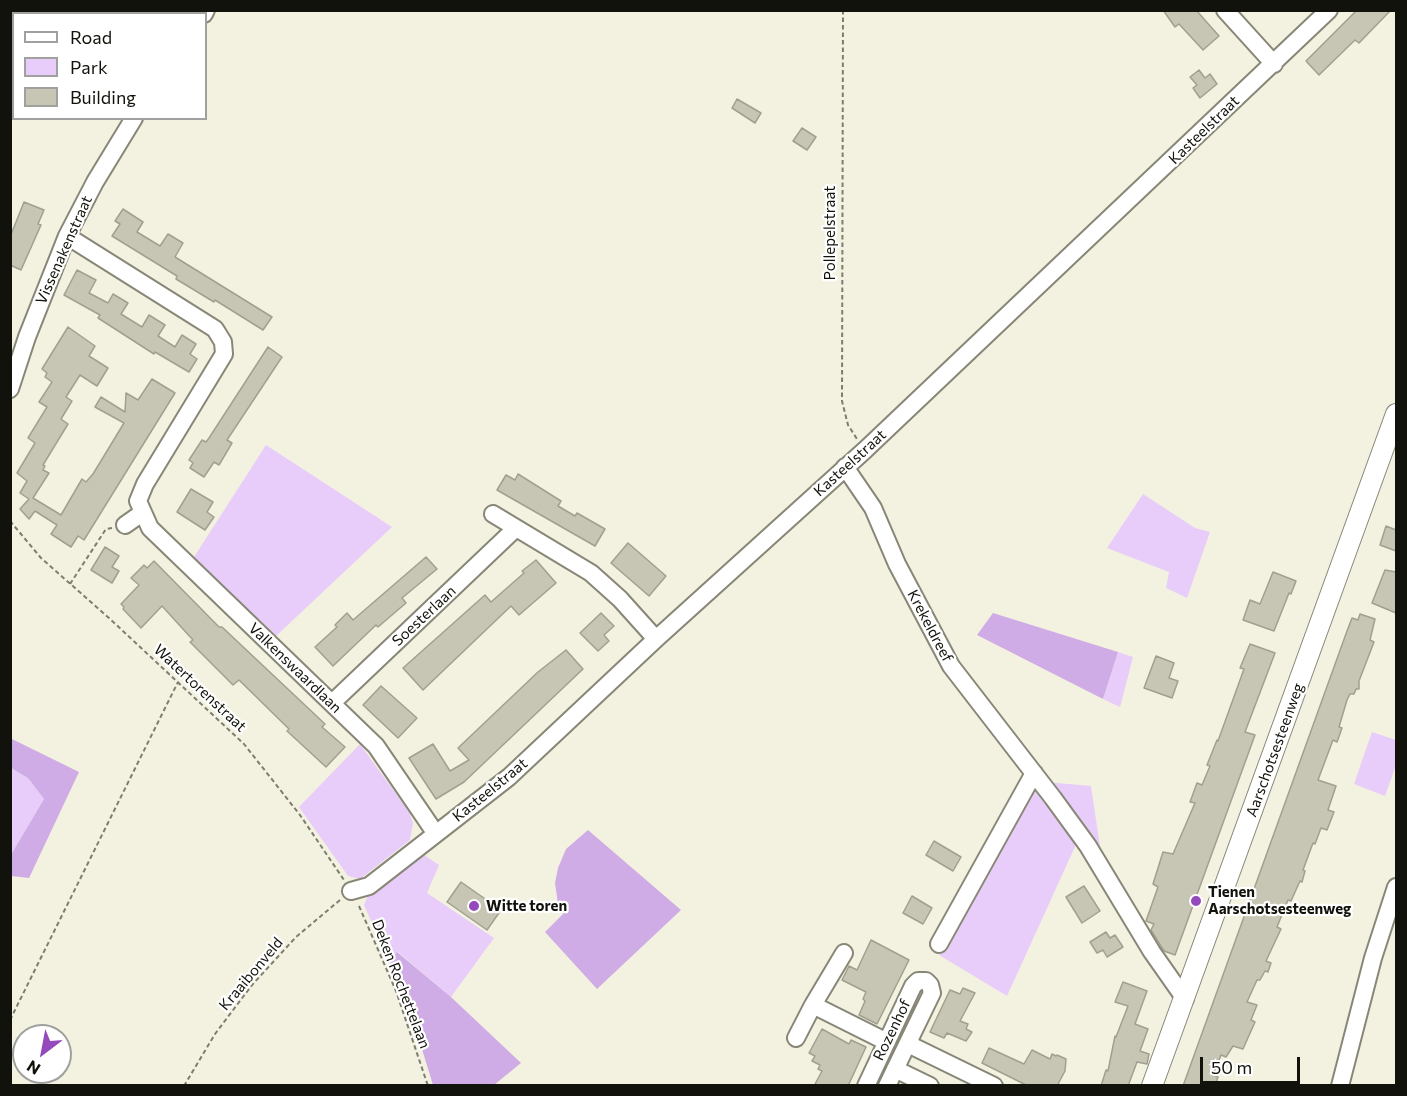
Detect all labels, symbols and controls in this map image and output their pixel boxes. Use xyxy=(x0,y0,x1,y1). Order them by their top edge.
legend xyxy=(12,12,207,120)
text: Road xyxy=(70,26,112,48)
text: Park xyxy=(70,56,108,78)
text: Building xyxy=(70,86,136,108)
street label: Kasteelstraat xyxy=(1165,92,1243,168)
street label: Pollepelstraat xyxy=(821,186,839,280)
street label: Vissenakenstraat xyxy=(32,193,96,307)
street label: Kasteelstraat xyxy=(810,426,890,500)
street label: Soesterlaan xyxy=(388,582,460,650)
street label: Krekeldreef xyxy=(903,587,957,665)
street label: Valkenswaardlaan xyxy=(245,619,345,717)
street label: Watertorenstraat xyxy=(150,640,250,736)
street label: Aarschotsesteenweg xyxy=(1242,681,1308,819)
street label: Kasteelstraat xyxy=(449,754,531,826)
place label: Tienen Aarschotsesteenweg xyxy=(1208,883,1351,918)
marker: Tienen Aarschotsesteenweg xyxy=(1189,894,1203,908)
place label: Witte toren xyxy=(486,897,567,915)
marker: Witte toren xyxy=(467,899,481,913)
street label: Deken Rochettelaan xyxy=(368,917,434,1051)
street label: Kraaibonveld xyxy=(215,934,287,1014)
street label: Rozenhof xyxy=(869,996,915,1064)
north arrow xyxy=(12,1024,72,1084)
scale bar xyxy=(1203,1045,1304,1083)
text: 50 m xyxy=(1211,1056,1252,1078)
text: N xyxy=(23,1057,43,1079)

